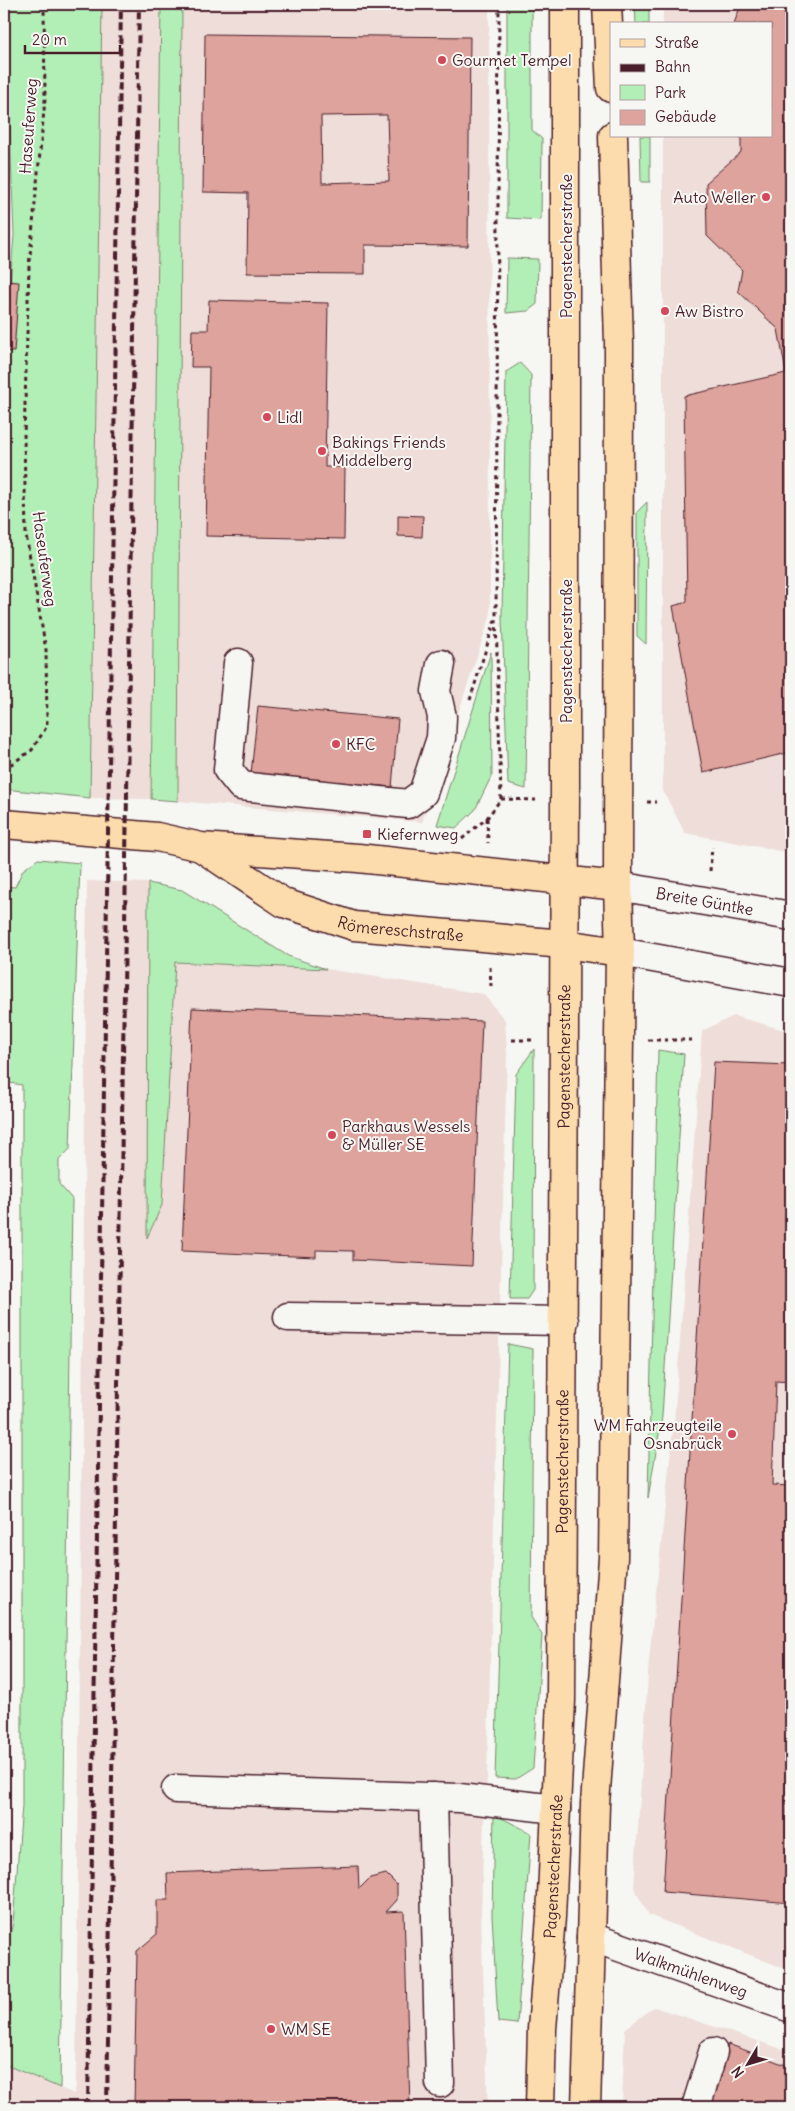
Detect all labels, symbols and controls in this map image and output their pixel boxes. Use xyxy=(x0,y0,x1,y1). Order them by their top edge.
scale bar xyxy=(25,22,120,54)
legend xyxy=(610,22,772,138)
text: 20 m xyxy=(32,30,67,49)
text: Straße xyxy=(655,33,699,52)
place label: Gourmet Tempel xyxy=(452,50,572,70)
marker: Gourmet Tempel xyxy=(436,54,448,66)
text: Bahn xyxy=(655,57,691,76)
street label: Haseuferweg xyxy=(15,77,41,175)
text: Park xyxy=(655,83,686,102)
text: Gebäude xyxy=(655,107,716,126)
street label: Pagenstecherstraße xyxy=(556,174,576,318)
place label: Auto Weller xyxy=(673,187,756,207)
marker: Auto Weller xyxy=(760,191,772,203)
place label: Aw Bistro xyxy=(675,301,744,321)
marker: Aw Bistro xyxy=(659,305,671,317)
place label: Lidl xyxy=(277,407,302,427)
marker: Lidl xyxy=(261,411,273,423)
place label: Bakings Friends Middelberg xyxy=(332,432,446,470)
marker: Bakings Friends Middelberg xyxy=(316,445,328,457)
street label: Haseuferweg xyxy=(28,510,62,608)
street label: Pagenstecherstraße xyxy=(556,579,576,723)
place label: KFC xyxy=(346,734,375,754)
marker: KFC xyxy=(330,738,342,750)
place label: Kiefernweg xyxy=(377,824,458,844)
marker: Kiefernweg xyxy=(361,828,373,840)
street label: Breite Güntke xyxy=(654,883,755,919)
street label: Römereschstraße xyxy=(335,911,464,945)
street label: Pagenstecherstraße xyxy=(554,984,574,1129)
place label: Parkhaus Wessels & Müller SE xyxy=(342,1116,470,1154)
marker: Parkhaus Wessels & Müller SE xyxy=(326,1129,338,1141)
street label: Pagenstecherstraße xyxy=(552,1389,572,1534)
place label: WM Fahrzeugteile Osnabrück xyxy=(594,1415,722,1453)
marker: WM Fahrzeugteile Osnabrück xyxy=(726,1428,738,1440)
street label: Pagenstecherstraße xyxy=(539,1794,567,1939)
street label: Walkmühlenweg xyxy=(631,1943,750,2002)
place label: WM SE xyxy=(281,2019,331,2039)
marker: WM SE xyxy=(265,2023,277,2035)
north arrow xyxy=(722,2038,772,2088)
text: N xyxy=(728,2063,748,2081)

